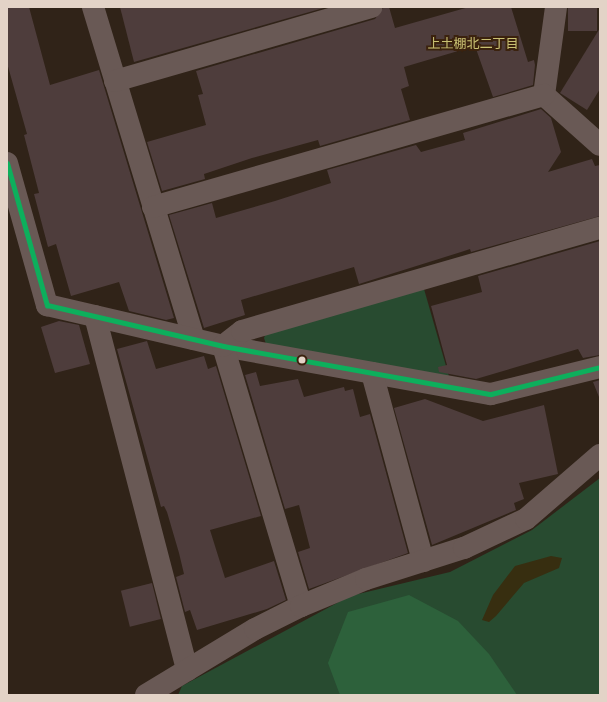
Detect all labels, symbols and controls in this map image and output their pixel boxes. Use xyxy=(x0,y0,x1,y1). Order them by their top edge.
district label: 上土棚北二丁目 xyxy=(428,35,518,51)
unlabelled marker xyxy=(297,355,307,365)

